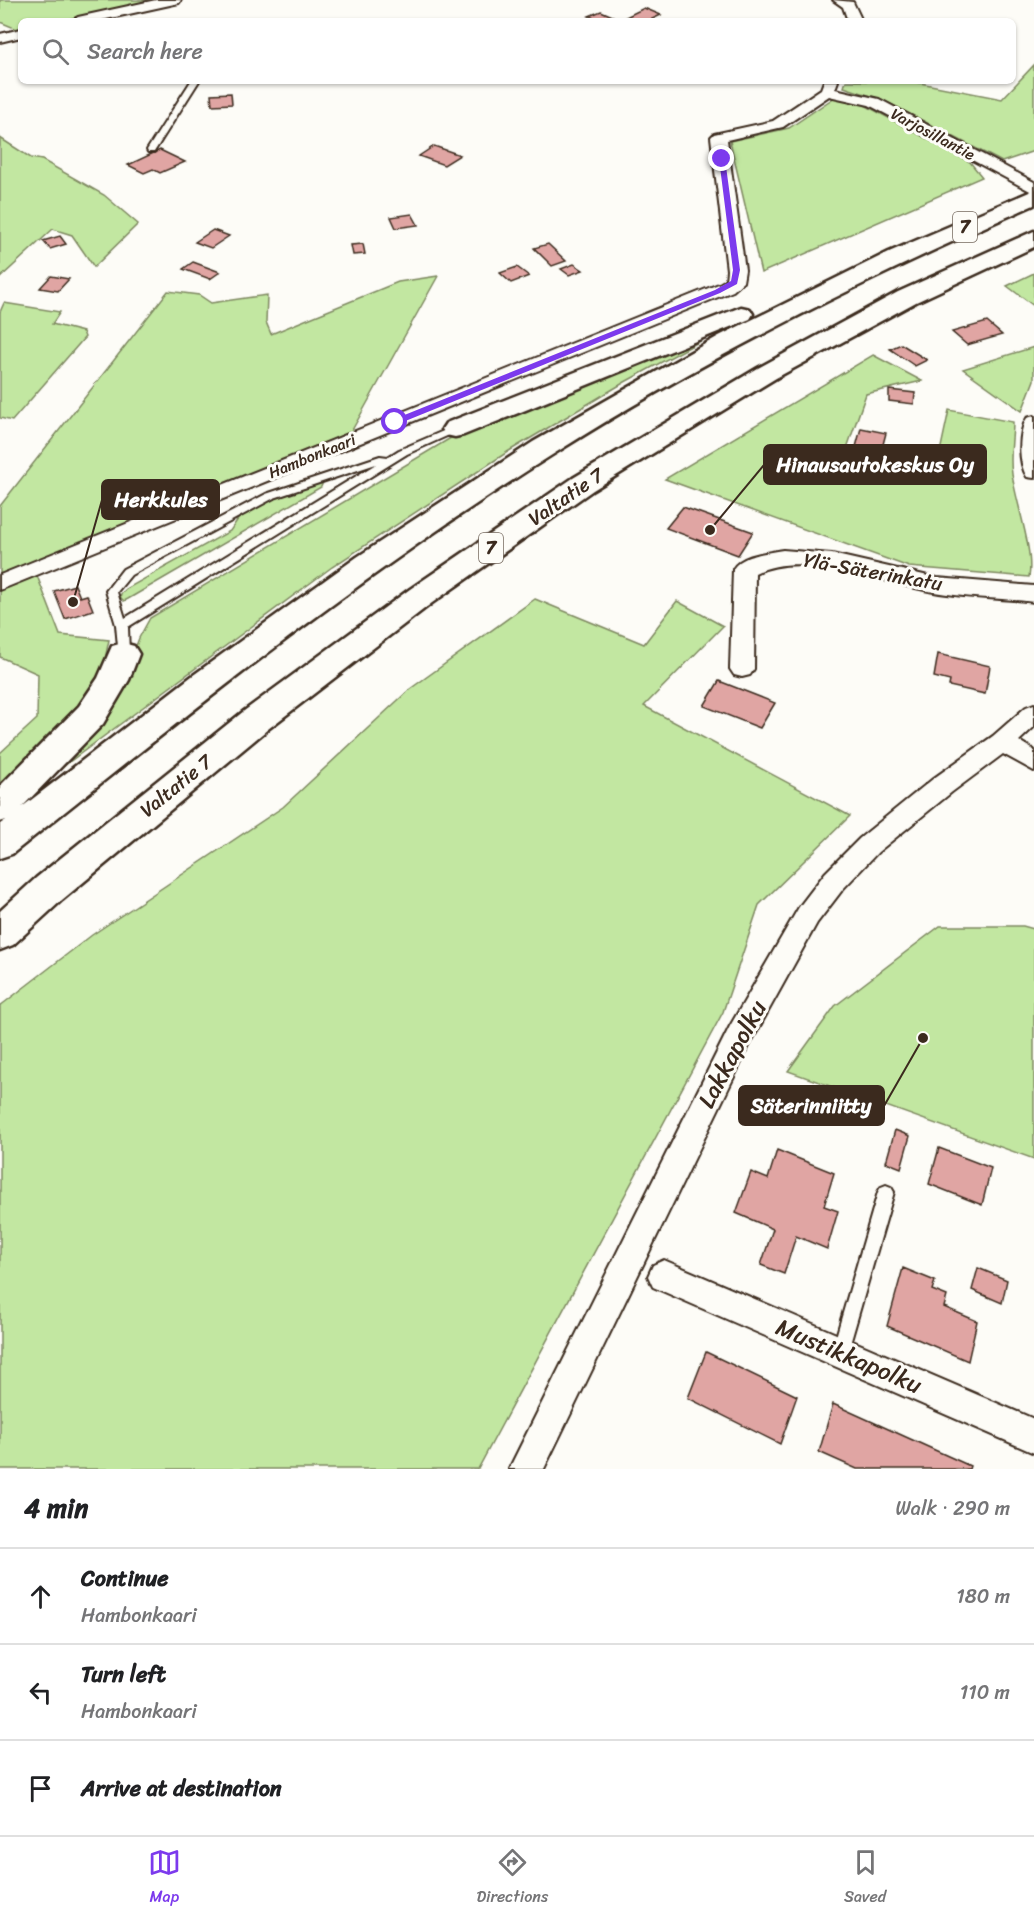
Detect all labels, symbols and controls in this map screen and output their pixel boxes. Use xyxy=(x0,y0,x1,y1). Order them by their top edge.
search box xyxy=(18,18,1016,84)
text: Search here xyxy=(87,32,203,71)
icon: search xyxy=(39,35,72,68)
street label: Varjosillantie xyxy=(885,100,981,169)
route end xyxy=(708,145,734,171)
road number: 7 xyxy=(953,212,977,242)
route start xyxy=(381,408,407,434)
street label: Hambonkaari xyxy=(264,425,361,487)
callout: Hinausautokeskus Oy xyxy=(764,445,986,484)
text: Hinausautokeskus Oy xyxy=(775,446,975,484)
street label: Valtatie 7 xyxy=(521,458,613,535)
callout: Herkkules xyxy=(102,480,219,519)
text: Herkkules xyxy=(113,481,208,519)
road number: 7 xyxy=(479,533,503,563)
street label: Ylä-Säterinkatu xyxy=(801,543,945,601)
street label: Valtatie 7 xyxy=(132,745,221,826)
street label: Lakkapolku xyxy=(686,992,778,1116)
callout: Säterinniitty xyxy=(739,1086,884,1125)
text: Säterinniitty xyxy=(750,1087,872,1125)
street label: Mustikkapolku xyxy=(769,1306,929,1406)
text: 4 min xyxy=(24,1485,88,1531)
text: Walk · 290 m xyxy=(895,1491,1010,1526)
text: Continue xyxy=(81,1559,169,1598)
text: 180 m xyxy=(956,1579,1010,1614)
icon: ahead xyxy=(24,1580,57,1613)
text: Hambonkaari xyxy=(81,1598,197,1633)
text: Turn left xyxy=(81,1655,166,1694)
text: 110 m xyxy=(960,1675,1010,1710)
icon: left xyxy=(24,1676,57,1709)
text: Hambonkaari xyxy=(81,1694,197,1729)
text: Arrive at destination xyxy=(81,1769,282,1808)
icon: arrive xyxy=(24,1772,57,1805)
tab: Map xyxy=(148,1846,181,1911)
tab: Directions xyxy=(477,1846,548,1911)
tab: Saved xyxy=(844,1846,886,1911)

